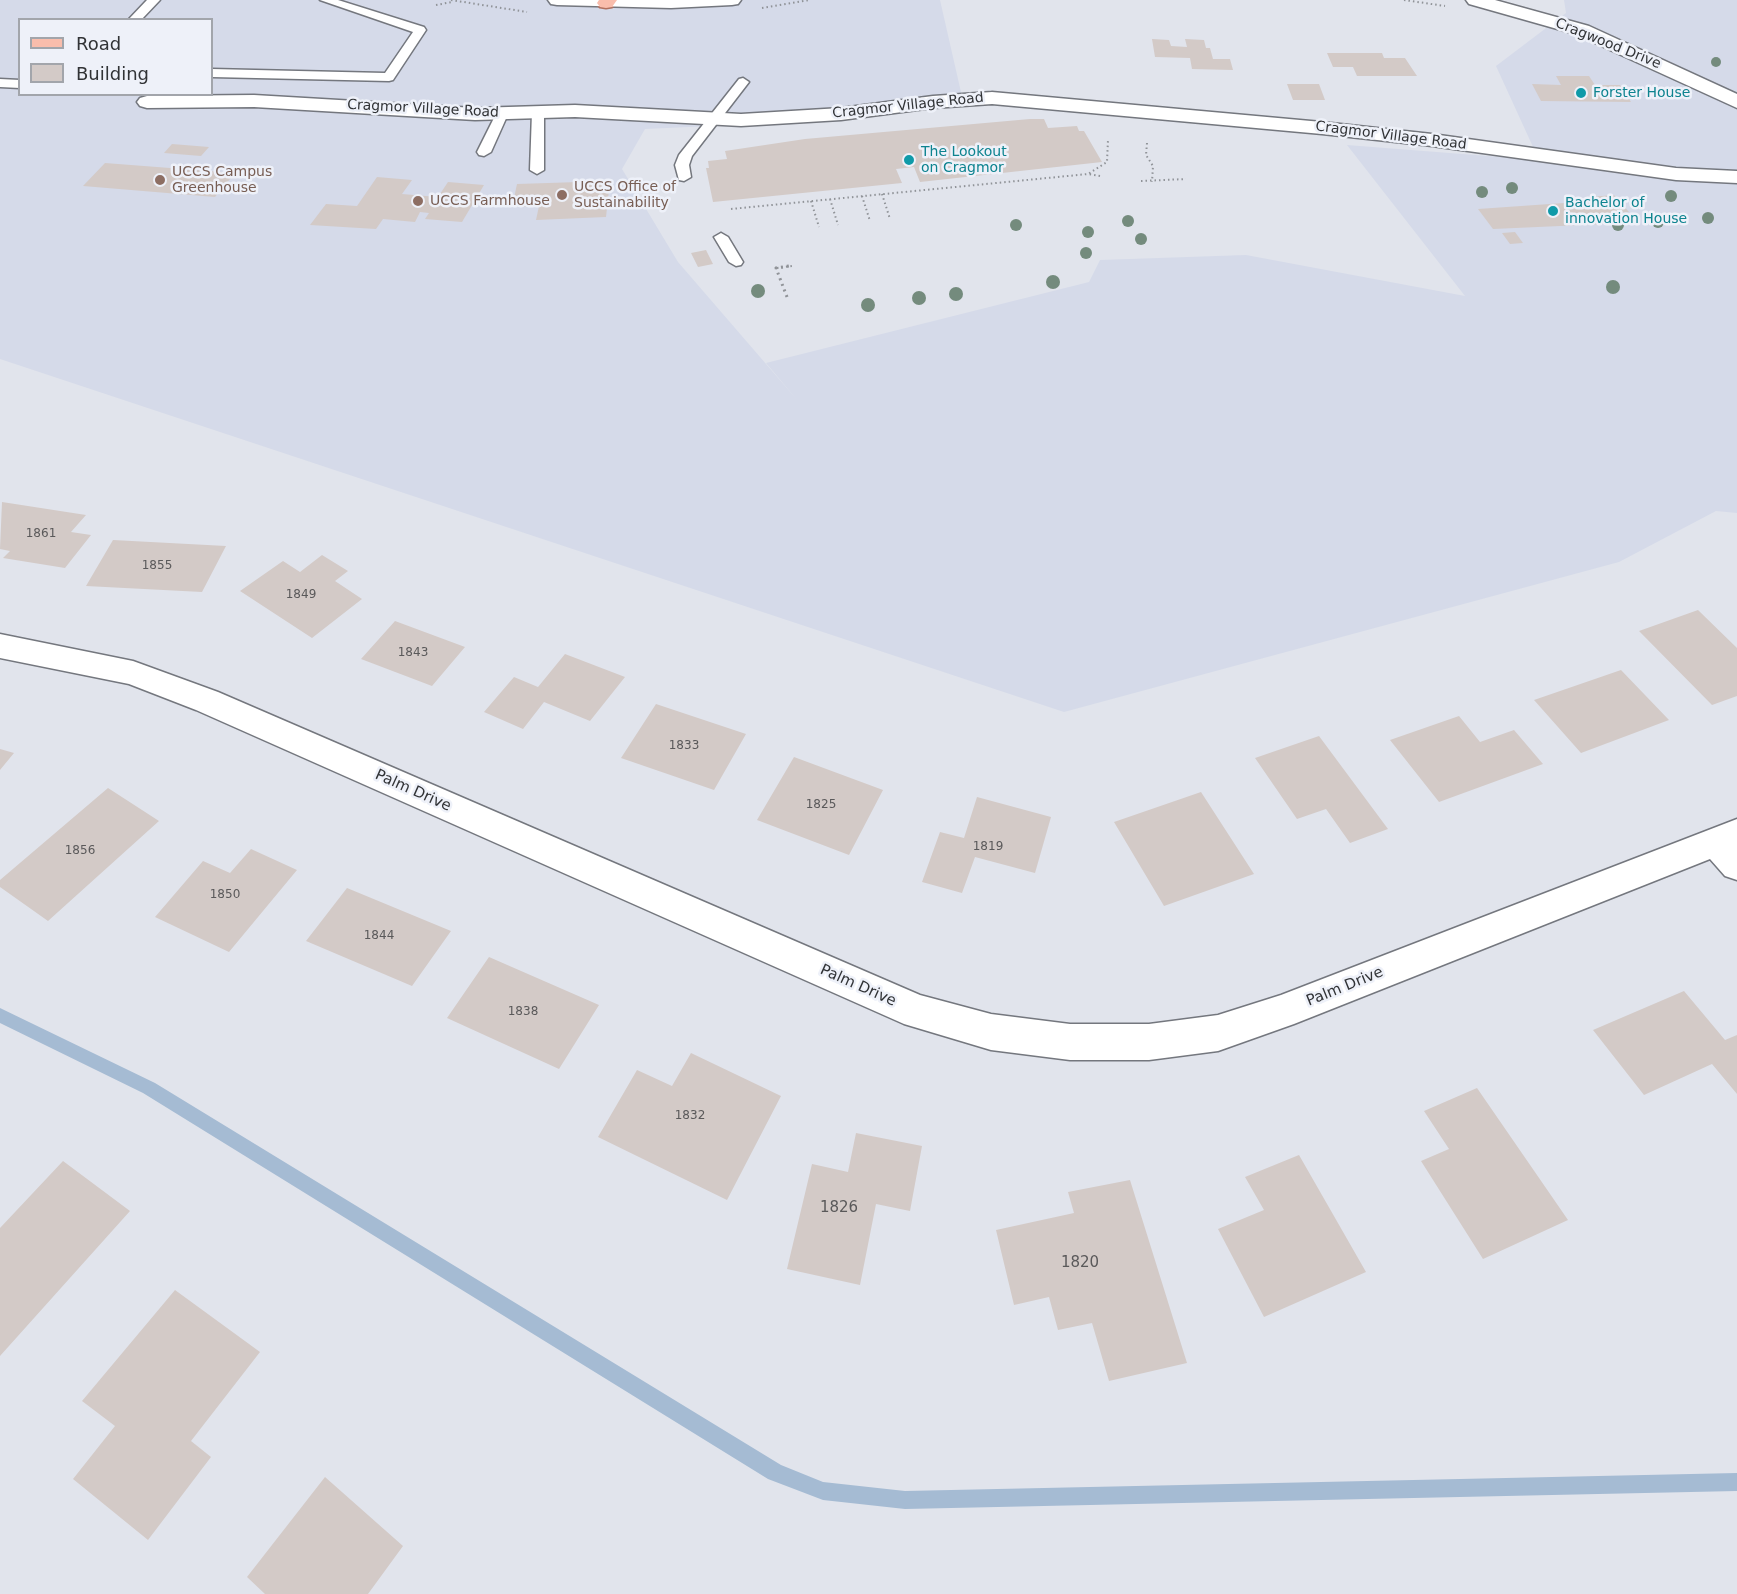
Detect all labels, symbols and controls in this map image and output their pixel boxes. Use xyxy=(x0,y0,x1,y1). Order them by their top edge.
street label: Cragwood Drive xyxy=(1553,15,1663,73)
legend xyxy=(18,18,213,96)
text: Road xyxy=(76,33,121,54)
text: Building xyxy=(76,63,149,84)
place label: Forster House xyxy=(1593,85,1690,101)
marker: Forster House xyxy=(1574,86,1588,100)
street label: Cragmor Village Road xyxy=(832,90,984,122)
street label: Cragmor Village Road xyxy=(347,97,499,121)
street label: Cragmor Village Road xyxy=(1315,118,1467,154)
place label: The Lookout on Cragmor xyxy=(921,144,1007,176)
marker: The Lookout on Cragmor xyxy=(902,153,916,167)
place label: UCCS Campus Greenhouse xyxy=(172,164,272,196)
marker: UCCS Campus Greenhouse xyxy=(153,173,167,187)
place label: UCCS Office of Sustainability xyxy=(574,179,676,212)
marker: UCCS Office of Sustainability xyxy=(555,188,569,202)
place label: UCCS Farmhouse xyxy=(430,193,550,209)
marker: UCCS Farmhouse xyxy=(411,194,425,208)
place label: Bachelor of innovation House xyxy=(1565,195,1687,228)
marker: Bachelor of innovation House xyxy=(1546,204,1560,218)
house number: 1861 xyxy=(26,527,56,541)
house number: 1855 xyxy=(142,559,172,573)
house number: 1849 xyxy=(286,588,316,602)
house number: 1843 xyxy=(398,646,428,660)
house number: 1833 xyxy=(669,739,699,753)
street label: Palm Drive xyxy=(372,766,454,816)
house number: 1825 xyxy=(806,798,836,812)
house number: 1819 xyxy=(973,840,1003,854)
house number: 1856 xyxy=(65,844,95,858)
house number: 1850 xyxy=(210,888,240,902)
house number: 1844 xyxy=(364,929,394,943)
street label: Palm Drive xyxy=(817,961,899,1011)
street label: Palm Drive xyxy=(1304,963,1386,1011)
house number: 1838 xyxy=(508,1005,538,1019)
house number: 1832 xyxy=(675,1109,705,1123)
house number: 1826 xyxy=(820,1199,858,1217)
house number: 1820 xyxy=(1061,1254,1099,1272)

